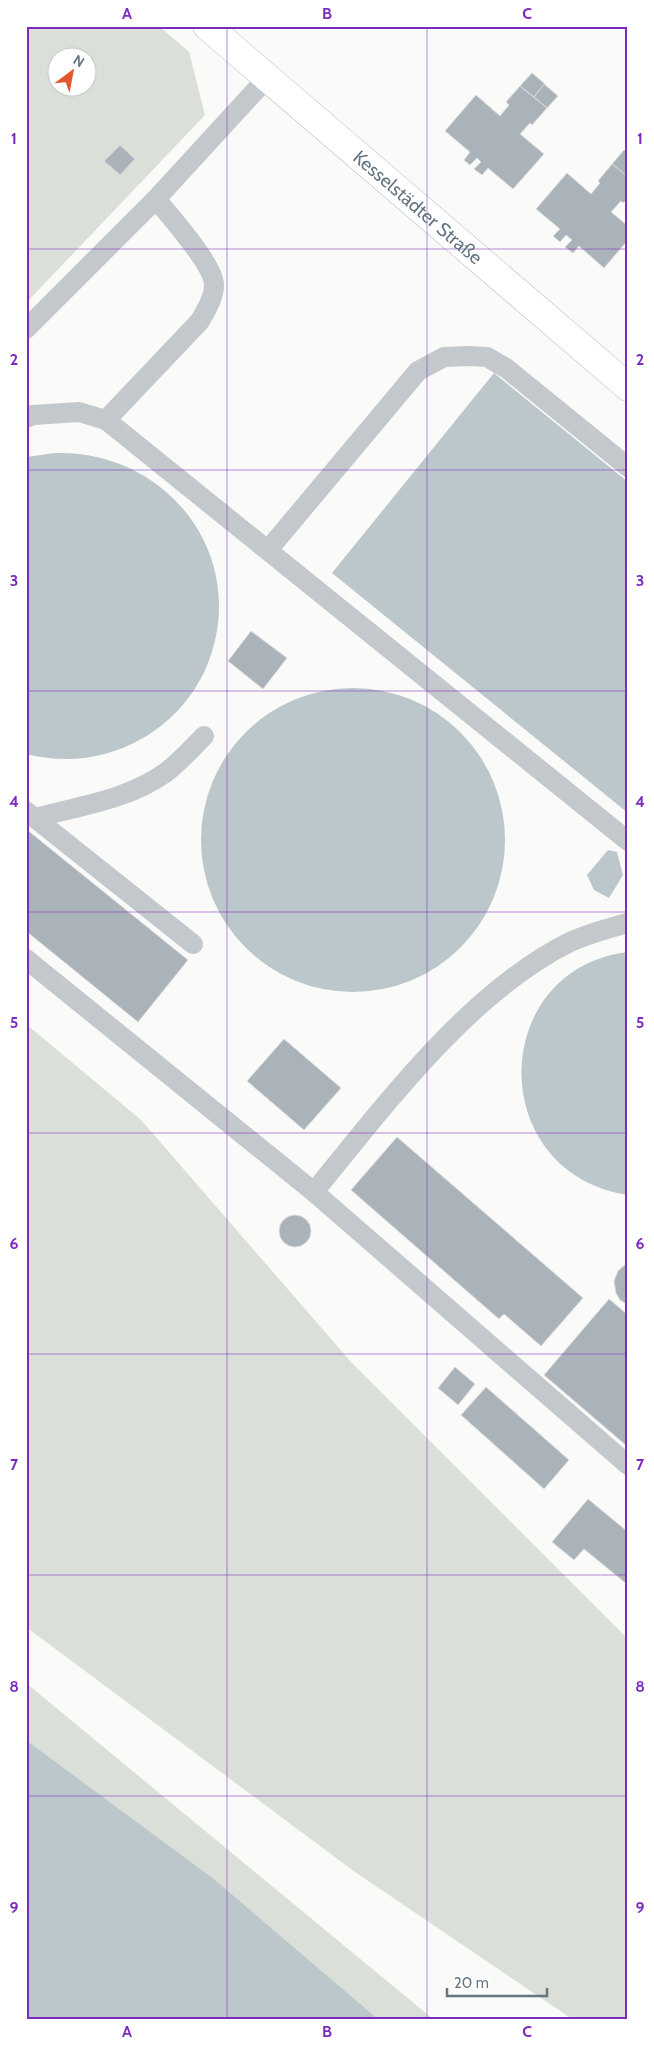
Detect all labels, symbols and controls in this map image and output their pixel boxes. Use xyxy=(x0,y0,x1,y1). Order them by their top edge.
text: A xyxy=(122,4,132,23)
text: B xyxy=(322,4,332,23)
text: C xyxy=(522,4,532,23)
north arrow xyxy=(48,48,98,98)
text: N xyxy=(70,51,88,71)
text: 1 xyxy=(11,129,17,148)
text: 1 xyxy=(637,129,643,148)
street label: Kesselstädter Straße xyxy=(349,145,488,269)
text: 2 xyxy=(10,350,18,369)
text: 2 xyxy=(636,350,644,369)
text: 3 xyxy=(10,571,18,590)
text: 3 xyxy=(636,571,644,590)
text: 4 xyxy=(9,792,19,811)
text: 4 xyxy=(635,792,645,811)
text: 5 xyxy=(10,1013,18,1032)
text: 5 xyxy=(636,1013,644,1032)
text: 6 xyxy=(10,1234,19,1253)
text: 6 xyxy=(636,1234,645,1253)
text: 7 xyxy=(10,1455,19,1474)
text: 7 xyxy=(636,1455,645,1474)
text: 8 xyxy=(9,1677,19,1696)
text: 8 xyxy=(635,1677,645,1696)
text: 9 xyxy=(10,1898,19,1917)
text: 9 xyxy=(636,1898,645,1917)
scale bar xyxy=(447,1965,546,1997)
text: 20 m xyxy=(454,1974,489,1992)
text: A xyxy=(122,2022,132,2041)
text: B xyxy=(322,2022,332,2041)
text: C xyxy=(522,2022,532,2041)

